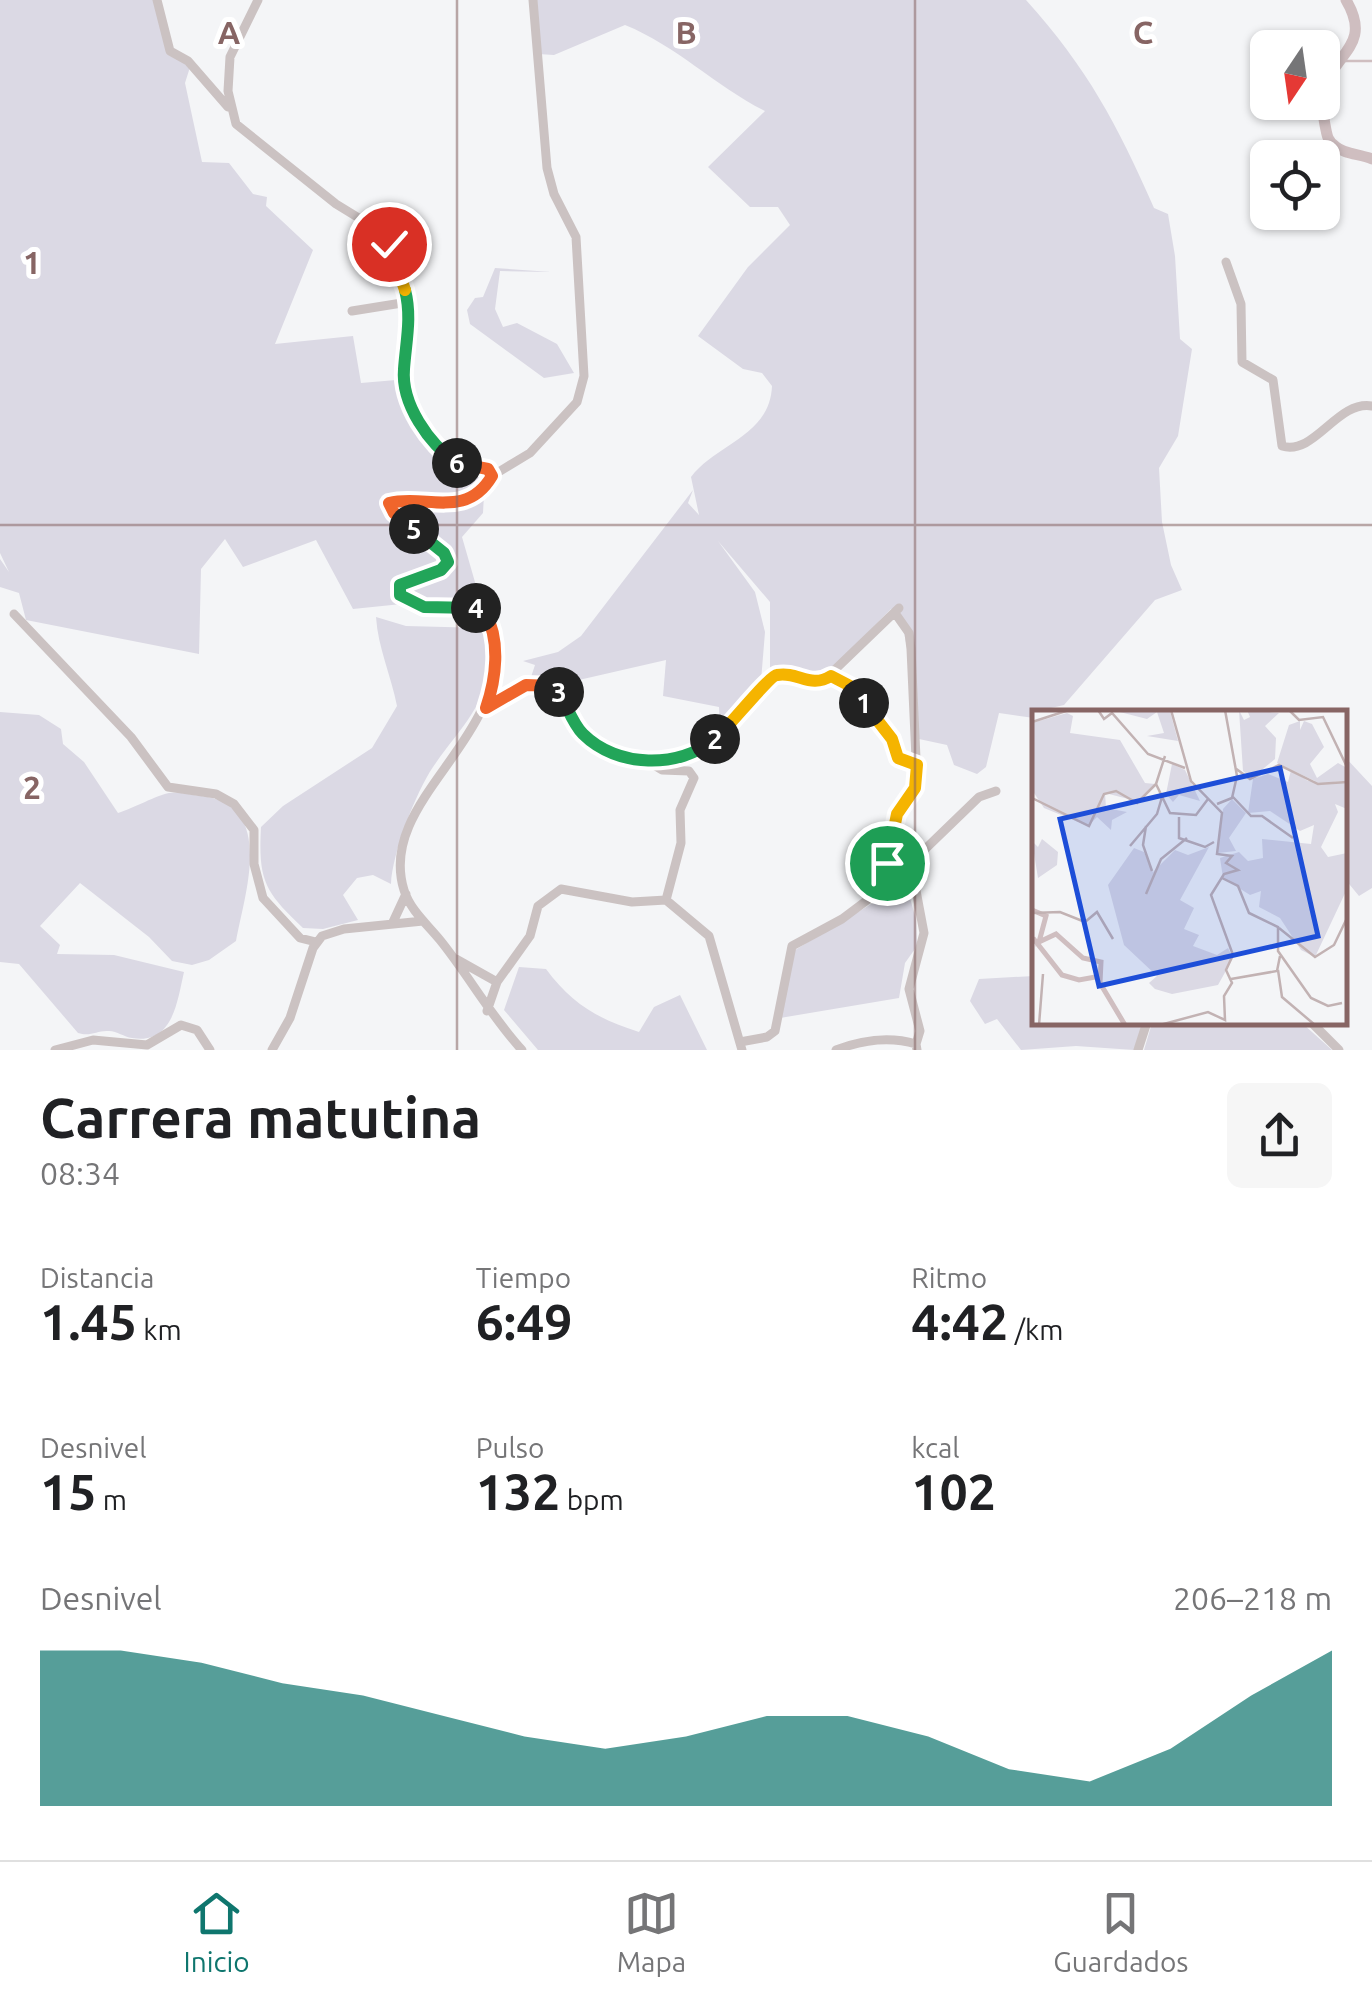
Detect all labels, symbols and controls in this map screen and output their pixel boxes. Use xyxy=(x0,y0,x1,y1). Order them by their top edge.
text: A xyxy=(218,14,241,50)
text: B xyxy=(675,14,697,50)
text: C xyxy=(1133,14,1153,50)
north arrow xyxy=(1250,30,1340,120)
map controls xyxy=(1250,30,1340,230)
button: locate xyxy=(1250,140,1340,230)
pin xyxy=(347,202,432,287)
icon: check xyxy=(362,217,417,272)
text: 1 xyxy=(23,244,41,280)
pin: 6 xyxy=(432,438,482,488)
text: 6 xyxy=(449,447,465,478)
pin: 5 xyxy=(389,504,439,554)
text: 5 xyxy=(406,513,422,544)
pin: 4 xyxy=(451,583,501,633)
text: 4 xyxy=(468,592,484,623)
pin: 3 xyxy=(534,667,584,717)
text: 3 xyxy=(551,676,567,707)
pin: 1 xyxy=(839,678,889,728)
text: 1 xyxy=(856,687,872,718)
inset map xyxy=(1032,710,1347,1025)
pin: 2 xyxy=(690,714,740,764)
text: 2 xyxy=(707,723,723,754)
text: 2 xyxy=(23,769,41,805)
pin xyxy=(845,821,930,906)
icon: arrive xyxy=(860,836,915,891)
button: share xyxy=(1227,1083,1332,1188)
text: Carrera matutina xyxy=(40,1087,481,1148)
text: 08:34 xyxy=(40,1155,120,1191)
text: Distancia xyxy=(40,1262,154,1293)
text: Tiempo xyxy=(476,1262,571,1293)
text: Ritmo xyxy=(911,1262,987,1293)
text: 1.45 xyxy=(40,1293,137,1349)
text: 6:49 xyxy=(476,1293,573,1349)
text: 4:42 xyxy=(911,1293,1008,1349)
text: km xyxy=(137,1314,182,1345)
text: /km xyxy=(1008,1314,1063,1345)
text: Desnivel xyxy=(40,1432,147,1463)
text: Pulso xyxy=(476,1432,544,1463)
text: kcal xyxy=(911,1432,960,1463)
text: 15 xyxy=(40,1463,96,1519)
text: 132 xyxy=(476,1463,560,1519)
text: 102 xyxy=(911,1463,996,1519)
text: m xyxy=(96,1484,127,1515)
text: bpm xyxy=(560,1484,624,1515)
text: Desnivel xyxy=(40,1580,162,1616)
text: 206–218 m xyxy=(1173,1580,1332,1616)
tab: Inicio xyxy=(184,1886,250,1977)
tab: Mapa xyxy=(617,1886,686,1977)
tab: Guardados xyxy=(1053,1886,1188,1977)

